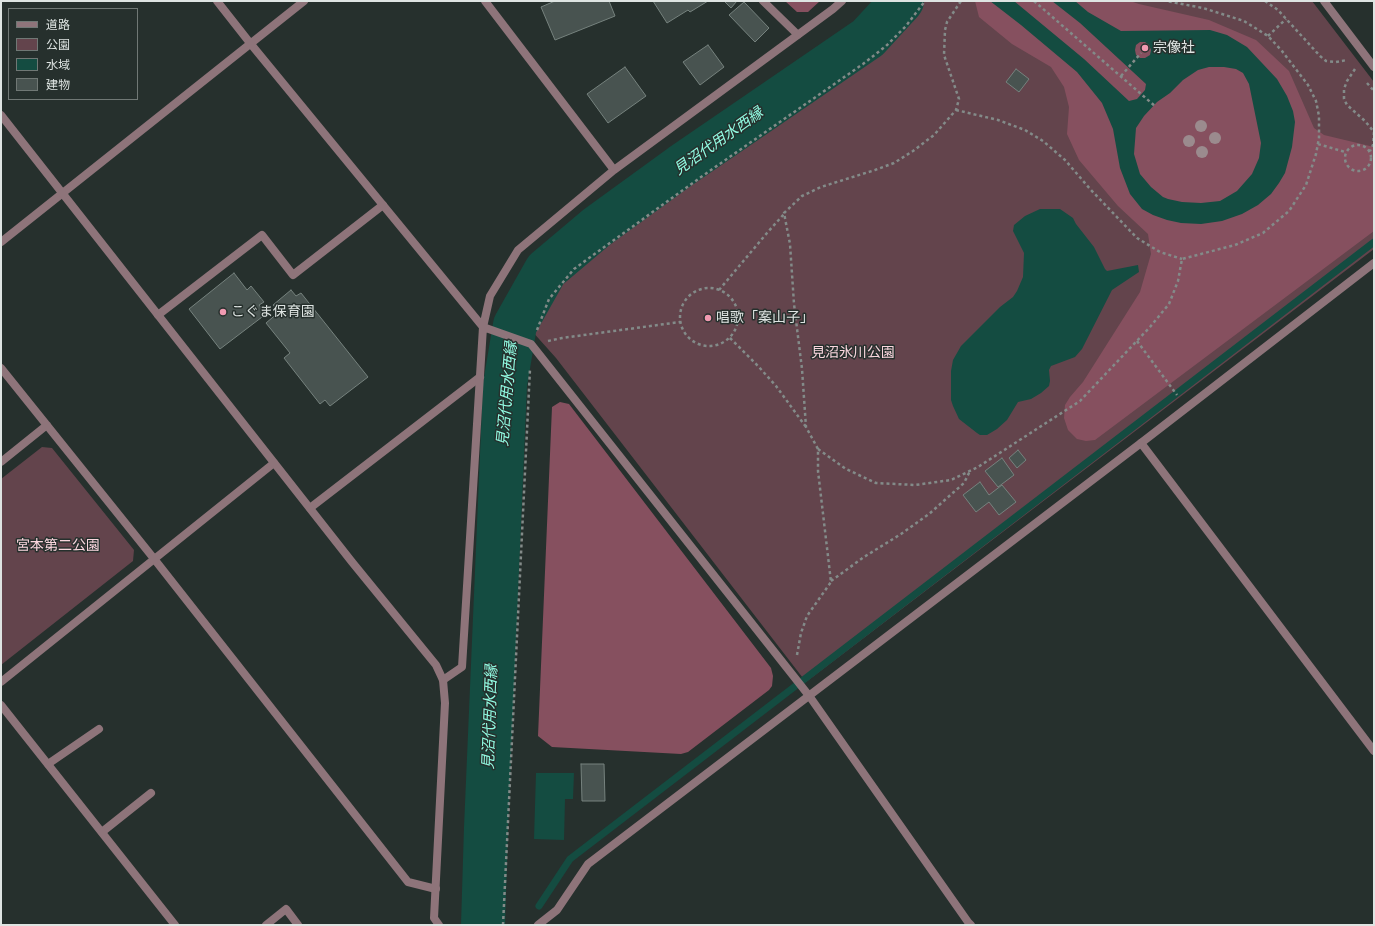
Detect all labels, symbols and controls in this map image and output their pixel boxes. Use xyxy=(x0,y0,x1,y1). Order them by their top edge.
legend xyxy=(8,8,138,100)
text: 道路 xyxy=(46,16,70,33)
text: 公園 xyxy=(46,36,70,53)
place label: 宗像社 xyxy=(1153,40,1195,56)
marker: 宗像社 xyxy=(1140,43,1150,53)
text: 水域 xyxy=(46,56,70,73)
text: 建物 xyxy=(46,76,70,93)
water label: 見沼代用水西縁 xyxy=(671,105,767,179)
place label: こぐま保育園 xyxy=(231,304,315,320)
marker: こぐま保育園 xyxy=(218,307,228,317)
place label: 唱歌「案山子」 xyxy=(716,310,814,326)
marker: 唱歌「案山子」 xyxy=(703,313,713,323)
water label: 見沼代用水西縁 xyxy=(494,341,522,447)
park label: 見沼氷川公園 xyxy=(811,345,895,361)
park label: 宮本第二公園 xyxy=(16,538,100,554)
water label: 見沼代用水西縁 xyxy=(480,664,502,770)

